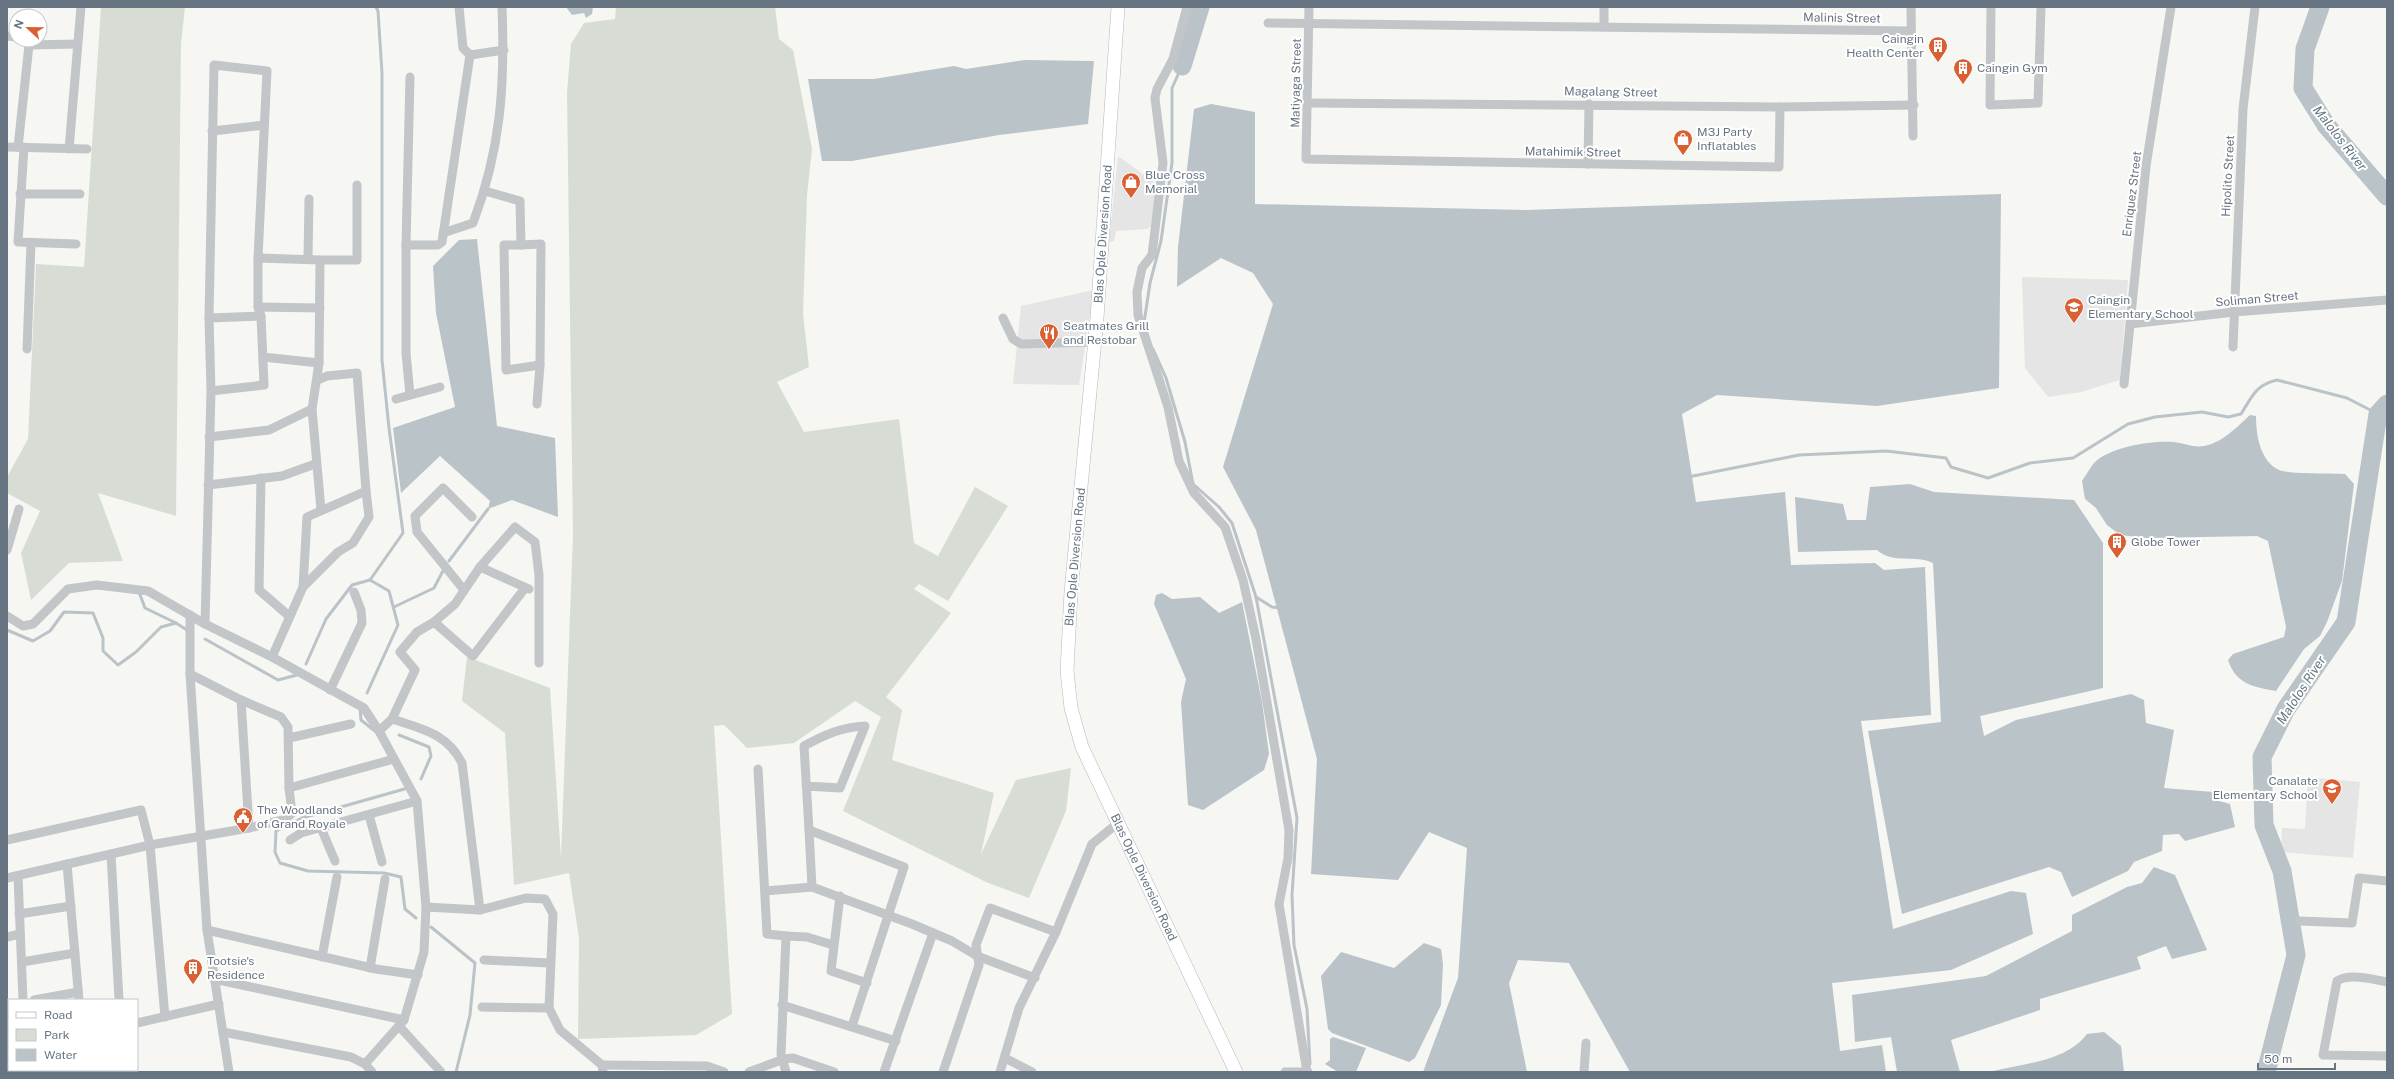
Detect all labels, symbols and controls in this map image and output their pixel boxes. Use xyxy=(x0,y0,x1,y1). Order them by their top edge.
north arrow xyxy=(8,8,48,48)
street label: Malinis Street xyxy=(1803,10,1881,26)
text: N xyxy=(12,18,26,30)
place label: Caingin Health Center xyxy=(1846,32,1924,60)
building icon: Caingin Health Center xyxy=(1927,35,1949,63)
street label: Matiyaga Street xyxy=(1288,38,1304,128)
building icon: Caingin Gym xyxy=(1952,57,1974,85)
place label: Caingin Gym xyxy=(1977,61,2048,75)
street label: Magalang Street xyxy=(1564,84,1658,100)
water label: Malolos River xyxy=(2310,103,2370,174)
place label: M3J Party Inflatables xyxy=(1697,125,1756,153)
shop icon: M3J Party Inflatables xyxy=(1672,128,1694,156)
street label: Hipolito Street xyxy=(2219,134,2237,217)
street label: Matahimik Street xyxy=(1525,144,1622,160)
street label: Enriquez Street xyxy=(2120,150,2144,238)
street label: Blas Ople Diversion Road xyxy=(1091,164,1115,304)
place label: Blue Cross Memorial xyxy=(1145,168,1205,196)
shop icon: Blue Cross Memorial xyxy=(1120,171,1142,199)
street label: Soliman Street xyxy=(2215,288,2299,310)
place label: Caingin Elementary School xyxy=(2088,293,2194,321)
school or university icon: Caingin Elementary School xyxy=(2063,296,2085,324)
place label: Seatmates Grill and Restobar xyxy=(1063,319,1150,347)
restaurant icon: Seatmates Grill and Restobar xyxy=(1038,322,1060,350)
street label: Blas Ople Diversion Road xyxy=(1062,487,1088,627)
building icon: Globe Tower xyxy=(2106,531,2128,559)
place label: Globe Tower xyxy=(2131,535,2201,549)
water label: Malolos River xyxy=(2273,653,2329,727)
place label: Canalate Elementary School xyxy=(2213,774,2318,802)
school or university icon: Canalate Elementary School xyxy=(2321,777,2343,805)
place label: The Woodlands of Grand Royale xyxy=(257,803,346,831)
public building icon: The Woodlands of Grand Royale xyxy=(232,806,254,834)
street label: Blas Ople Diversion Road xyxy=(1108,812,1180,943)
place label: Tootsie's Residence xyxy=(207,954,265,982)
building icon: Tootsie's Residence xyxy=(182,957,204,985)
legend xyxy=(8,999,138,1071)
text: Road xyxy=(44,1008,72,1022)
text: Park xyxy=(44,1028,70,1042)
scale bar xyxy=(2258,1045,2335,1071)
text: Water xyxy=(44,1048,78,1062)
text: 50 m xyxy=(2264,1052,2292,1066)

